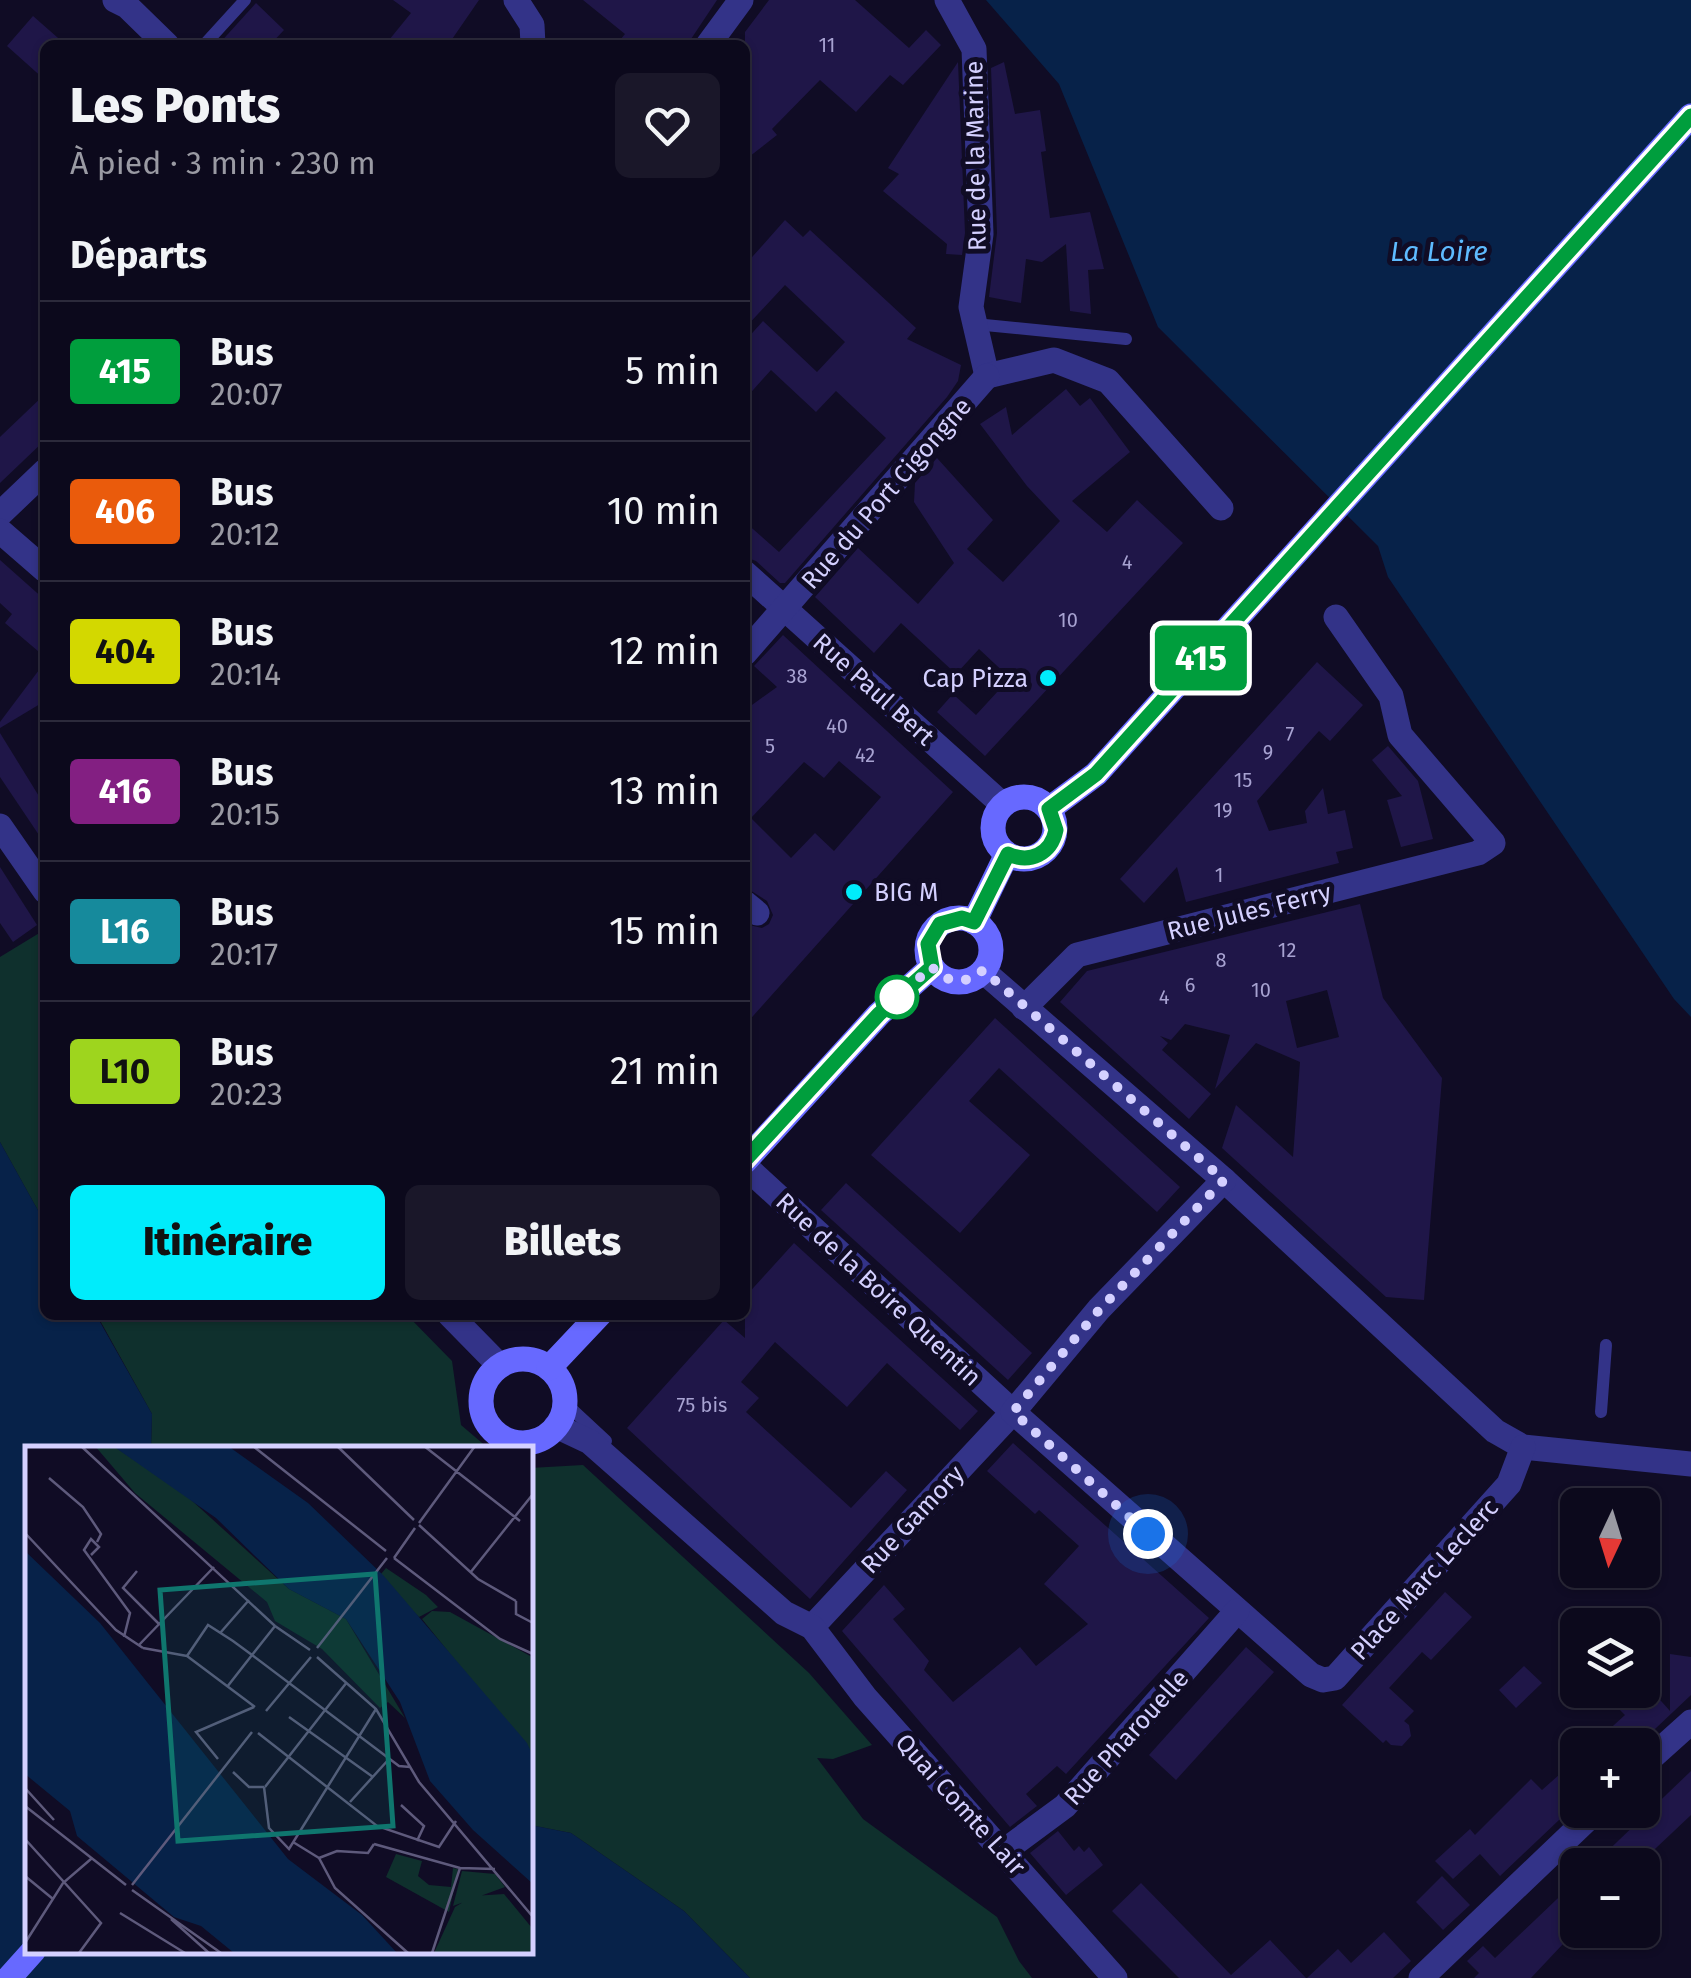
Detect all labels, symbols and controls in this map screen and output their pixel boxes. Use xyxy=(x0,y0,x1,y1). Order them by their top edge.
house number: 11 xyxy=(818,33,836,57)
street label: Rue de la Marine xyxy=(959,60,993,252)
button: heart xyxy=(615,73,720,178)
text: Les Ponts xyxy=(70,77,280,135)
text: À pied · 3 min · 230 m xyxy=(70,144,376,182)
text: Départs xyxy=(70,232,207,278)
water label: La Loire xyxy=(1390,235,1488,268)
text: Bus xyxy=(210,329,274,375)
text: 5 min xyxy=(625,348,720,394)
text: 415 xyxy=(99,350,151,392)
text: 20:07 xyxy=(210,375,283,413)
street label: Rue du Port Cigongne xyxy=(795,392,978,596)
text: Bus xyxy=(210,469,274,515)
text: 10 min xyxy=(607,488,720,534)
text: 406 xyxy=(95,490,155,532)
text: 20:12 xyxy=(210,515,280,553)
house number: 4 xyxy=(1122,550,1133,574)
house number: 10 xyxy=(1058,608,1078,632)
text: Bus xyxy=(210,609,274,655)
line badge: 415 xyxy=(1144,626,1258,690)
text: 12 min xyxy=(609,628,720,674)
street label: Rue Paul Bert xyxy=(807,628,941,753)
text: 404 xyxy=(95,630,155,672)
text: 415 xyxy=(1175,637,1227,679)
text: 20:14 xyxy=(210,655,281,693)
house number: 38 xyxy=(787,664,808,688)
place label: Cap Pizza xyxy=(923,664,1028,694)
marker: Cap Pizza xyxy=(1037,667,1059,689)
house number: 40 xyxy=(826,714,848,738)
house number: 7 xyxy=(1286,722,1295,746)
house number: 5 xyxy=(765,734,775,758)
house number: 9 xyxy=(1263,740,1273,764)
house number: 42 xyxy=(855,743,875,767)
text: Bus xyxy=(210,749,274,795)
text: 13 min xyxy=(609,768,720,814)
house number: 15 xyxy=(1234,768,1252,792)
text: 416 xyxy=(98,770,152,812)
text: 20:15 xyxy=(210,795,280,833)
house number: 19 xyxy=(1213,798,1233,822)
house number: 1 xyxy=(1215,863,1223,887)
street label: Rue Jules Ferry xyxy=(1164,877,1335,947)
place label: BIG M xyxy=(874,878,938,908)
marker: BIG M xyxy=(843,881,865,903)
text: Bus xyxy=(210,889,274,935)
text: 15 min xyxy=(609,908,720,954)
text: L16 xyxy=(100,910,150,952)
text: 20:17 xyxy=(210,935,278,973)
house number: 12 xyxy=(1278,938,1296,962)
house number: 8 xyxy=(1215,948,1227,972)
house number: 6 xyxy=(1185,973,1195,997)
unlabelled marker xyxy=(876,976,918,1018)
house number: 10 xyxy=(1251,978,1271,1002)
house number: 4 xyxy=(1159,985,1170,1009)
text: Bus xyxy=(210,1029,274,1075)
text: 21 min xyxy=(610,1048,720,1094)
text: L10 xyxy=(100,1050,150,1092)
text: 20:23 xyxy=(210,1075,283,1113)
button: Itinéraire xyxy=(70,1185,385,1300)
button: Billets xyxy=(405,1185,720,1300)
street label: Rue de la Boire Quentin xyxy=(770,1187,987,1393)
house number: 75 bis xyxy=(677,1393,727,1417)
inset map xyxy=(25,1446,532,1953)
street label: Rue Gamory xyxy=(855,1459,971,1580)
north arrow xyxy=(1560,1488,1660,1588)
map controls xyxy=(1560,1488,1660,1948)
street label: Place Marc Leclerc xyxy=(1345,1493,1505,1666)
your location xyxy=(1123,1509,1173,1559)
button: layers xyxy=(1560,1608,1660,1708)
street label: Rue Pharouelle xyxy=(1058,1664,1195,1812)
street label: Quai Comte Lair xyxy=(889,1728,1032,1882)
button: + xyxy=(1560,1728,1660,1828)
button: − xyxy=(1560,1848,1660,1948)

